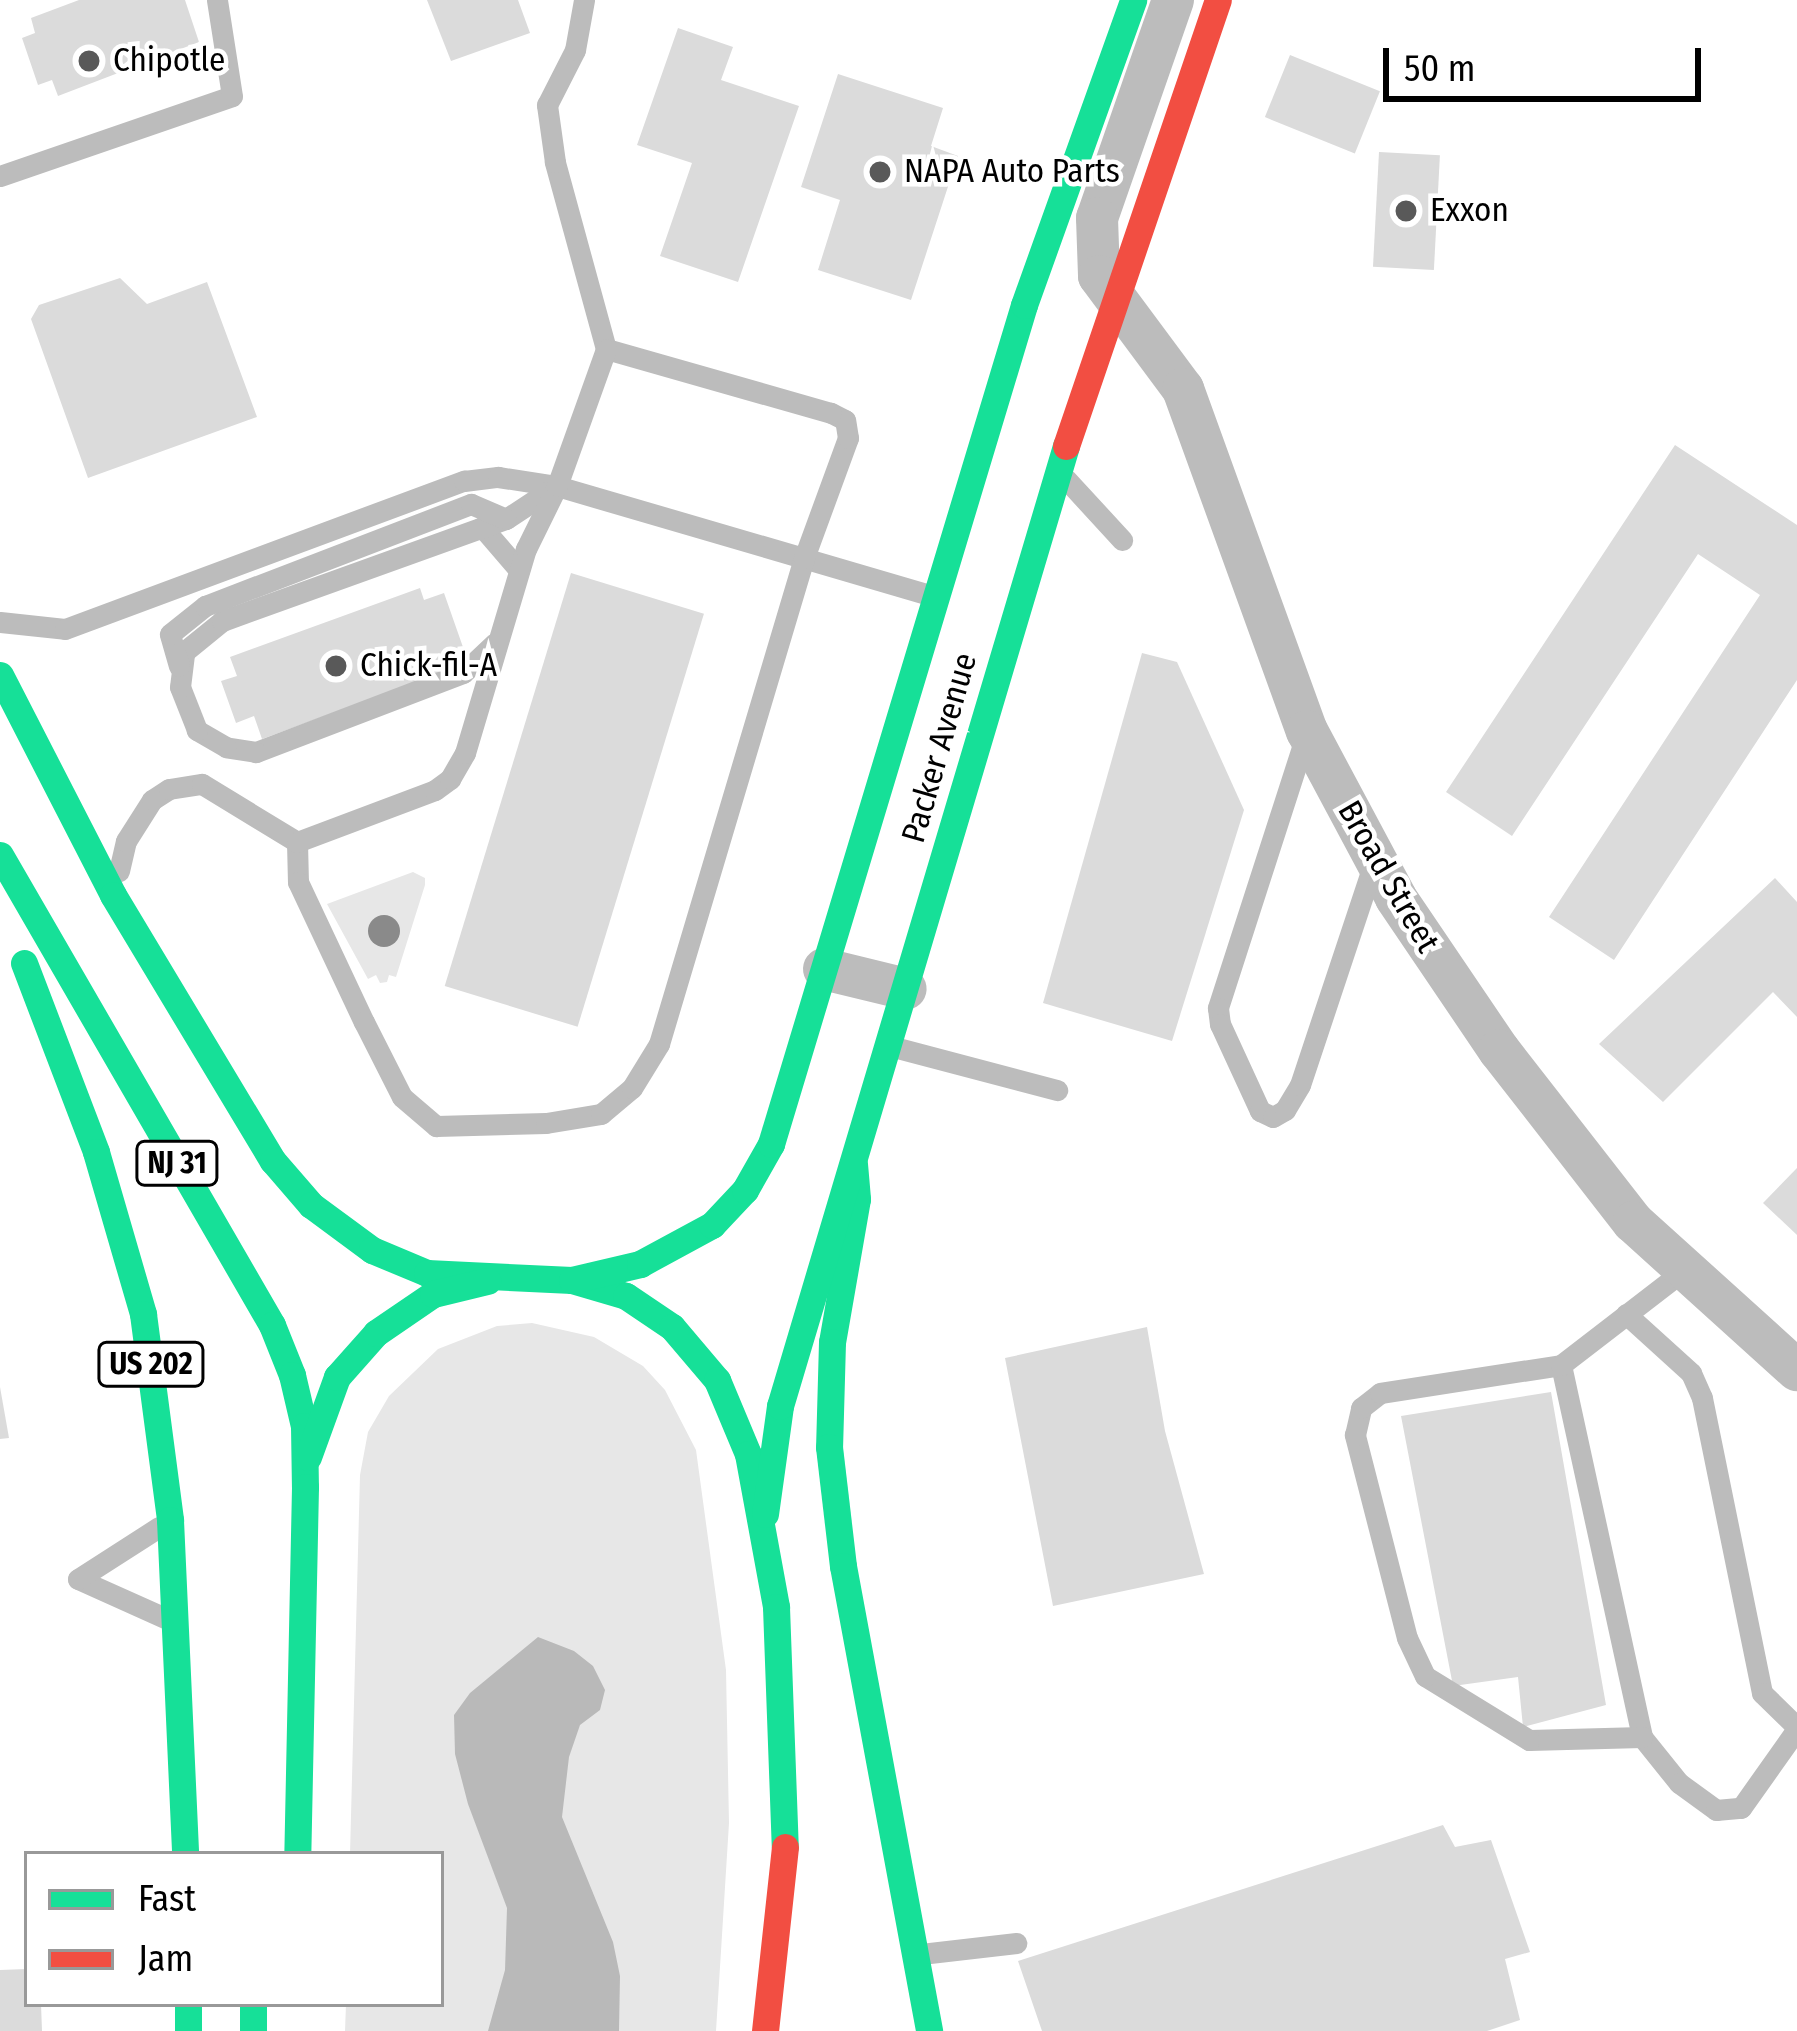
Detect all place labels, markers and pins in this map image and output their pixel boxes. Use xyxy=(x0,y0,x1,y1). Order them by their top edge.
place label: Chipotle xyxy=(113,41,225,81)
marker: Chipotle xyxy=(76,48,102,74)
place label: NAPA Auto Parts xyxy=(904,152,1120,192)
marker: NAPA Auto Parts xyxy=(867,159,893,185)
place label: Exxon xyxy=(1430,191,1509,231)
marker: Exxon xyxy=(1393,198,1419,224)
place label: Chick-fil-A xyxy=(360,646,497,686)
marker: Chick-fil-A xyxy=(323,653,349,679)

